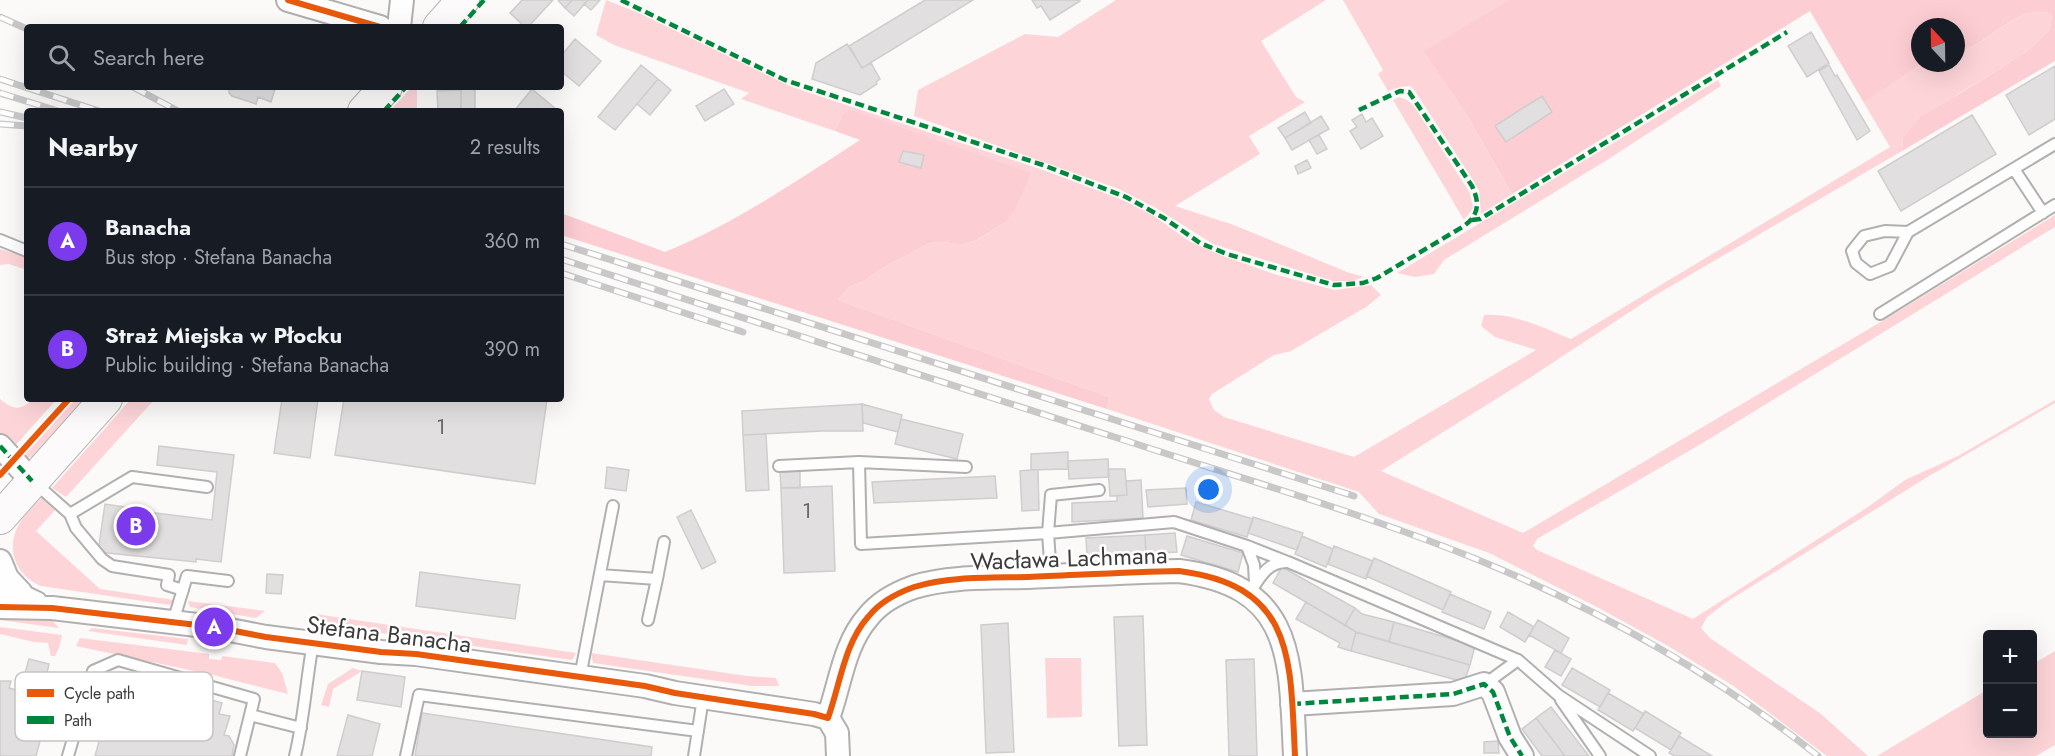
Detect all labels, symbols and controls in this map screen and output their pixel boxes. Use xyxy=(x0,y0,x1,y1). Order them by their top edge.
north arrow xyxy=(1911,18,1965,72)
search box xyxy=(24,24,564,90)
icon: search xyxy=(45,41,78,74)
text: Search here xyxy=(93,41,204,73)
text: Nearby xyxy=(48,128,137,166)
text: 2 results xyxy=(470,133,540,162)
text: Banacha xyxy=(105,211,191,243)
text: A xyxy=(60,227,75,256)
text: 360 m xyxy=(484,227,540,256)
text: Bus stop · Stefana Banacha xyxy=(105,243,332,272)
text: Straż Miejska w Płocku xyxy=(105,319,342,351)
text: B xyxy=(61,335,74,364)
text: 390 m xyxy=(484,335,540,364)
text: Public building · Stefana Banacha xyxy=(105,351,389,380)
house number: 1 xyxy=(436,412,446,442)
your location xyxy=(1194,475,1223,504)
house number: 1 xyxy=(802,496,812,526)
pin: B xyxy=(116,504,156,548)
street label: Wacława Lachmana xyxy=(970,537,1168,579)
pin: A xyxy=(194,604,234,650)
street label: Stefana Banacha xyxy=(305,607,473,661)
map controls xyxy=(1983,630,2037,738)
button: + xyxy=(1983,630,2037,684)
legend xyxy=(15,672,213,741)
text: Cycle path xyxy=(64,682,135,705)
button: − xyxy=(1983,684,2037,738)
text: Path xyxy=(64,709,92,732)

